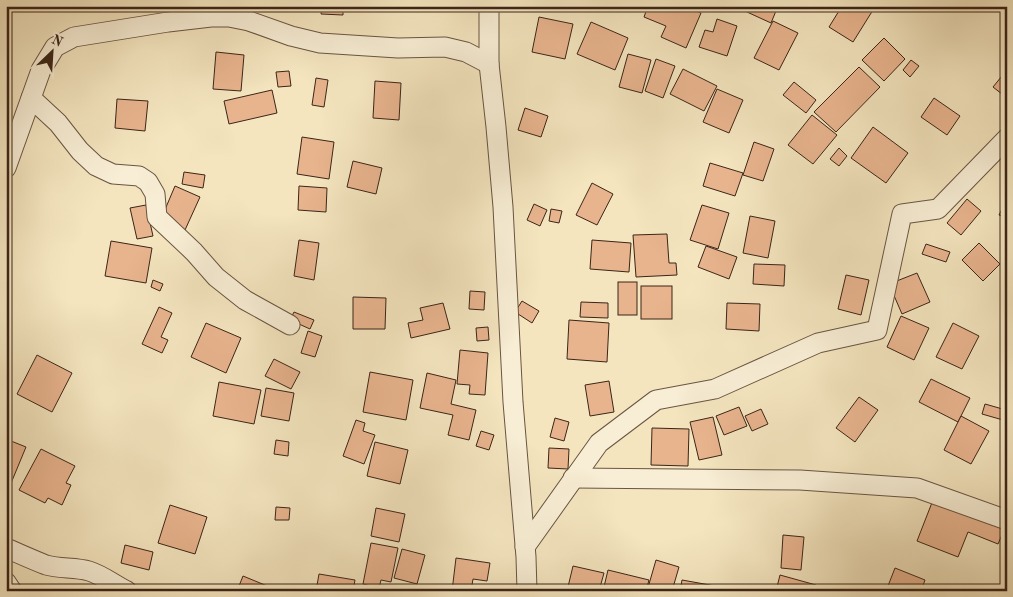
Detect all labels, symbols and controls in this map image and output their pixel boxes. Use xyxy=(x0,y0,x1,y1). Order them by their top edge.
north arrow xyxy=(28,28,78,78)
text: N xyxy=(49,33,65,50)

